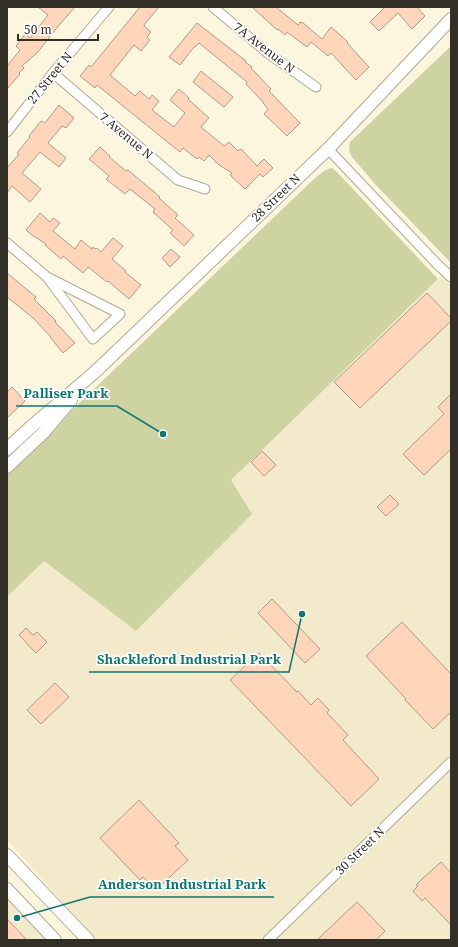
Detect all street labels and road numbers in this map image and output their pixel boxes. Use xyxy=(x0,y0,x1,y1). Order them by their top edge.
street label: 7A Avenue N xyxy=(230,18,298,77)
street label: 27 Street N xyxy=(23,48,76,107)
street label: 7 Avenue N xyxy=(96,108,157,163)
street label: 28 Street N xyxy=(247,170,304,225)
street label: 30 Street N xyxy=(331,823,388,878)

